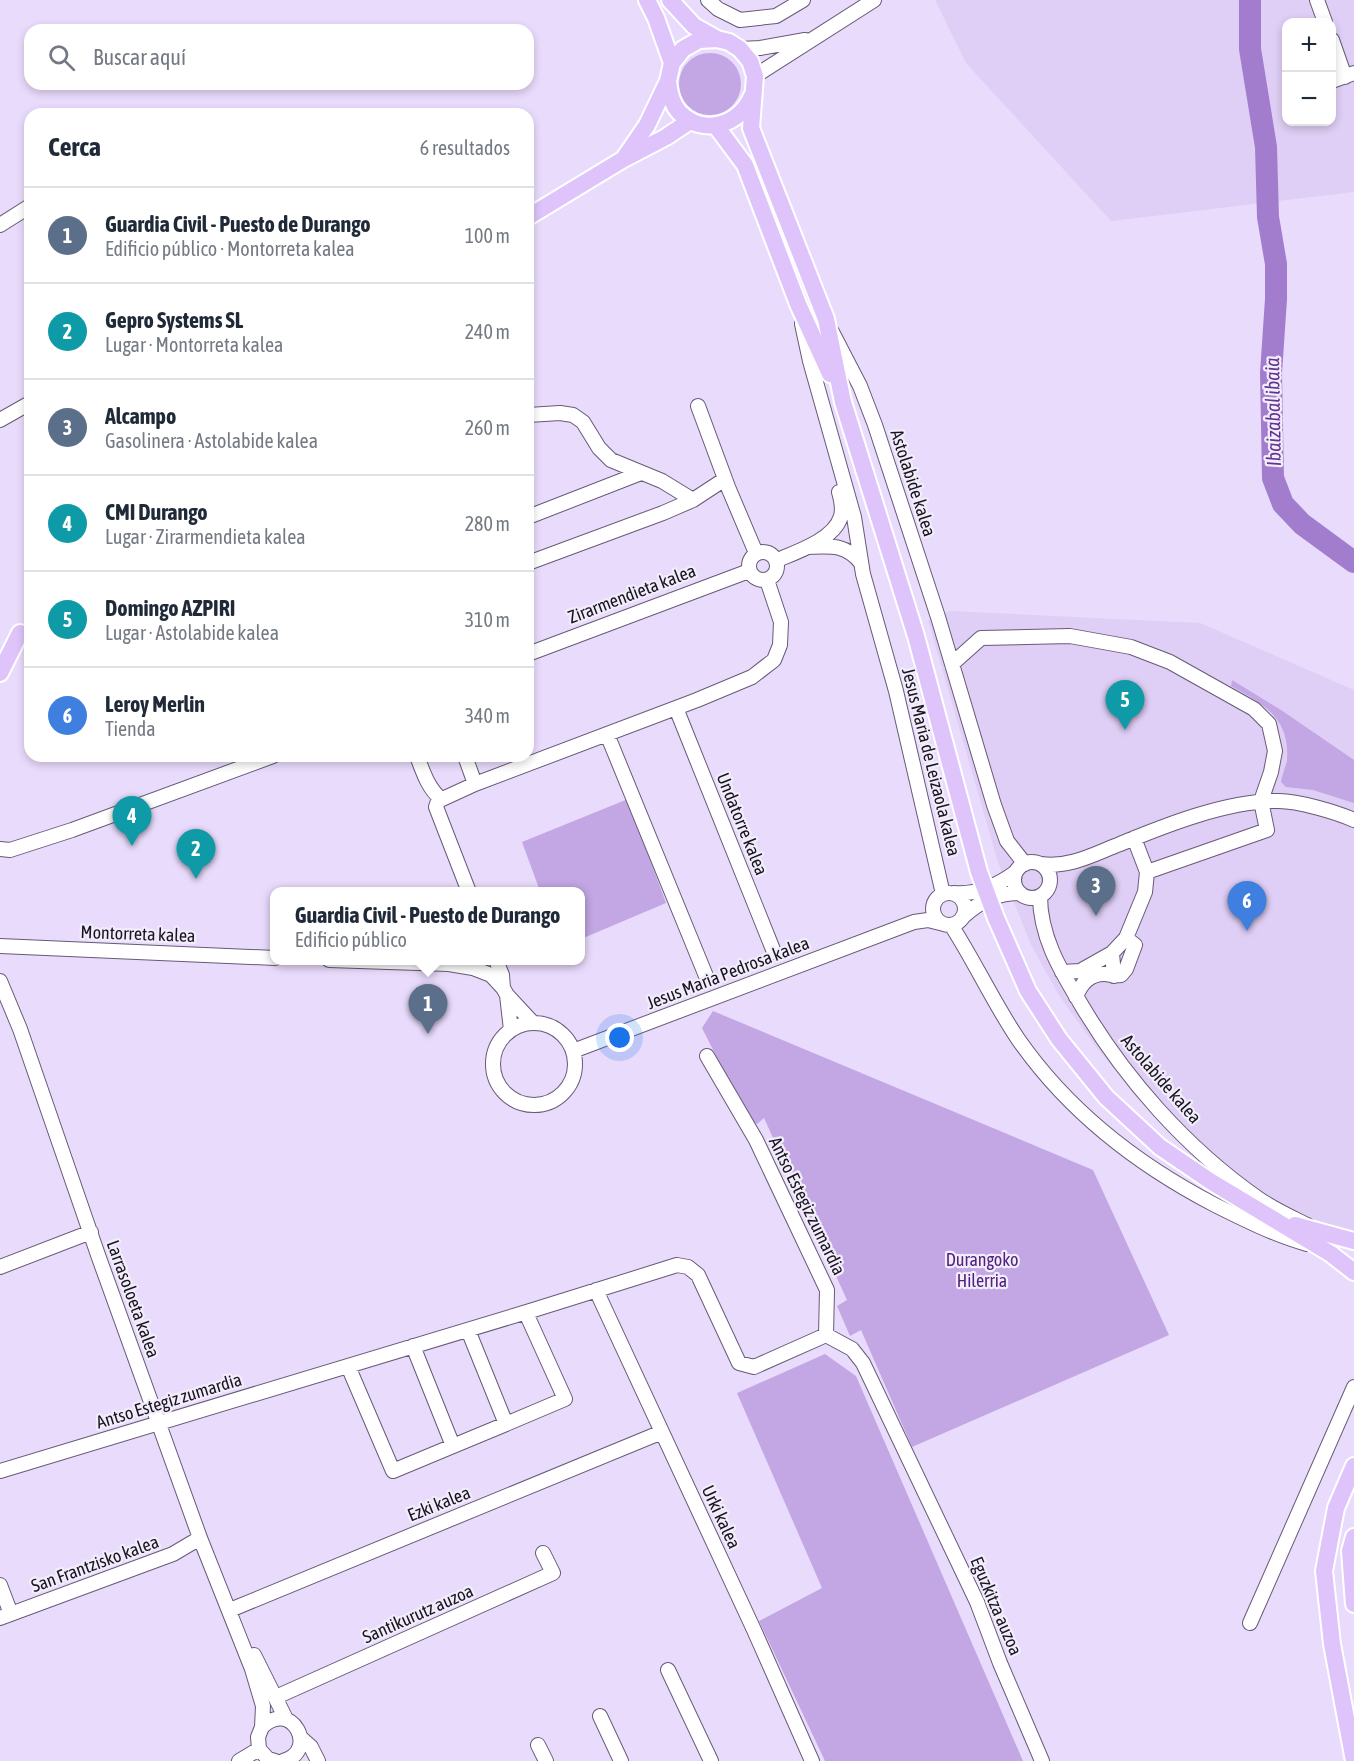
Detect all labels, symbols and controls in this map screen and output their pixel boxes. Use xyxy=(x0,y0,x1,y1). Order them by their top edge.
map controls xyxy=(1282,18,1336,126)
button: + xyxy=(1282,18,1336,72)
search box xyxy=(24,24,534,90)
icon: search xyxy=(45,41,78,74)
text: Buscar aquí xyxy=(93,44,186,70)
button: − xyxy=(1282,72,1336,126)
text: Cerca xyxy=(48,132,101,162)
text: 6 resultados xyxy=(420,136,510,159)
text: Guardia Civil - Puesto de Durango xyxy=(105,211,371,237)
text: 1 xyxy=(63,224,72,247)
text: 100 m xyxy=(465,224,510,247)
text: Edificio público · Montorreta kalea xyxy=(105,237,355,260)
text: Gepro Systems SL xyxy=(105,307,243,333)
text: 2 xyxy=(63,320,72,343)
text: 240 m xyxy=(465,320,510,343)
text: Lugar · Montorreta kalea xyxy=(105,333,283,356)
water label: Ibaizabal ibaia xyxy=(1260,357,1285,467)
text: Alcampo xyxy=(105,403,176,429)
text: 3 xyxy=(63,416,72,439)
text: 260 m xyxy=(465,416,510,439)
street label: Astolabide kalea xyxy=(886,427,941,539)
text: Gasolinera · Astolabide kalea xyxy=(105,429,318,452)
text: CMI Durango xyxy=(105,499,208,525)
text: 4 xyxy=(63,512,72,535)
text: 280 m xyxy=(465,512,510,535)
text: Lugar · Zirarmendieta kalea xyxy=(105,525,306,548)
street label: Zirarmendieta kalea xyxy=(565,560,699,628)
text: Domingo AZPIRI xyxy=(105,595,235,621)
text: 5 xyxy=(63,608,72,631)
text: 310 m xyxy=(465,608,510,631)
text: Lugar · Astolabide kalea xyxy=(105,621,279,644)
street label: Jesus Maria de Leizaola kalea xyxy=(898,666,965,858)
pin: 5 xyxy=(1106,680,1144,730)
text: Leroy Merlin xyxy=(105,691,205,717)
text: 6 xyxy=(63,704,72,727)
text: 340 m xyxy=(465,704,510,727)
text: Tienda xyxy=(105,717,156,740)
street label: Undatorre kalea xyxy=(712,770,773,878)
pin: 4 xyxy=(112,796,152,846)
pin: 2 xyxy=(176,830,216,879)
pin: 3 xyxy=(1076,866,1116,916)
pin: 6 xyxy=(1228,882,1266,931)
popup xyxy=(270,887,585,965)
text: Guardia Civil - Puesto de Durango xyxy=(295,902,560,928)
street label: Montorreta kalea xyxy=(80,921,196,946)
text: Edificio público xyxy=(295,928,407,951)
street label: Jesus Maria Pedrosa kalea xyxy=(644,932,812,1013)
pin: 1 xyxy=(408,984,448,1034)
your location xyxy=(605,1023,634,1052)
street label: Astolabide kalea xyxy=(1117,1030,1206,1127)
street label: Antso Estegiz zumardia xyxy=(765,1133,850,1278)
street label: Larrasoloeta kalea xyxy=(102,1237,164,1360)
park label: Durangoko Hilerria xyxy=(946,1249,1018,1291)
street label: Antso Estegiz zumardia xyxy=(94,1368,244,1433)
street label: Ezki kalea xyxy=(404,1482,473,1526)
street label: Urki kalea xyxy=(698,1482,745,1552)
street label: San Frantzisko kalea xyxy=(28,1531,161,1596)
street label: Eguzkitza auzoa xyxy=(966,1553,1027,1658)
street label: Santikurutz auzoa xyxy=(359,1580,476,1647)

